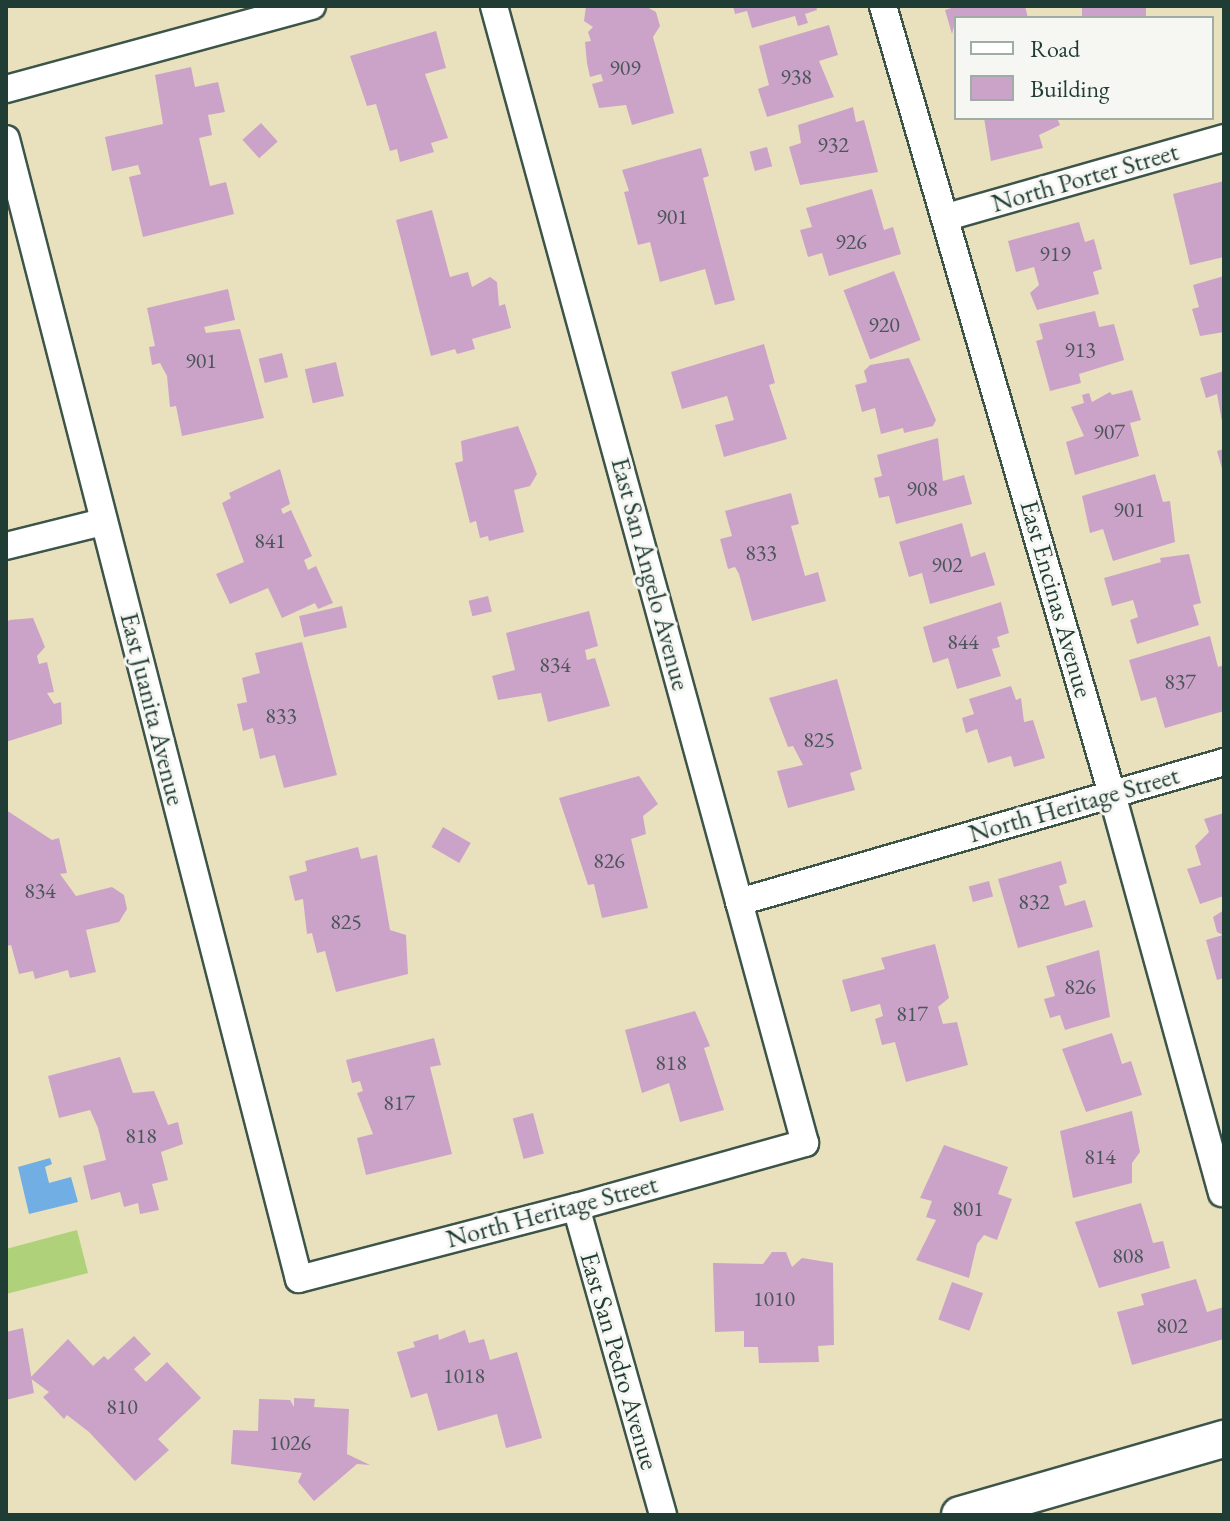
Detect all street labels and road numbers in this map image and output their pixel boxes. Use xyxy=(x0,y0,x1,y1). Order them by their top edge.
street label: North Porter Street xyxy=(988,136,1182,220)
street label: East San Angelo Avenue xyxy=(604,454,696,694)
street label: East Encinas Avenue xyxy=(1013,497,1099,701)
street label: East Juanita Avenue xyxy=(113,609,191,809)
street label: North Heritage Street xyxy=(965,760,1183,850)
street label: North Heritage Street xyxy=(443,1169,661,1255)
street label: East San Pedro Avenue xyxy=(573,1249,665,1473)

